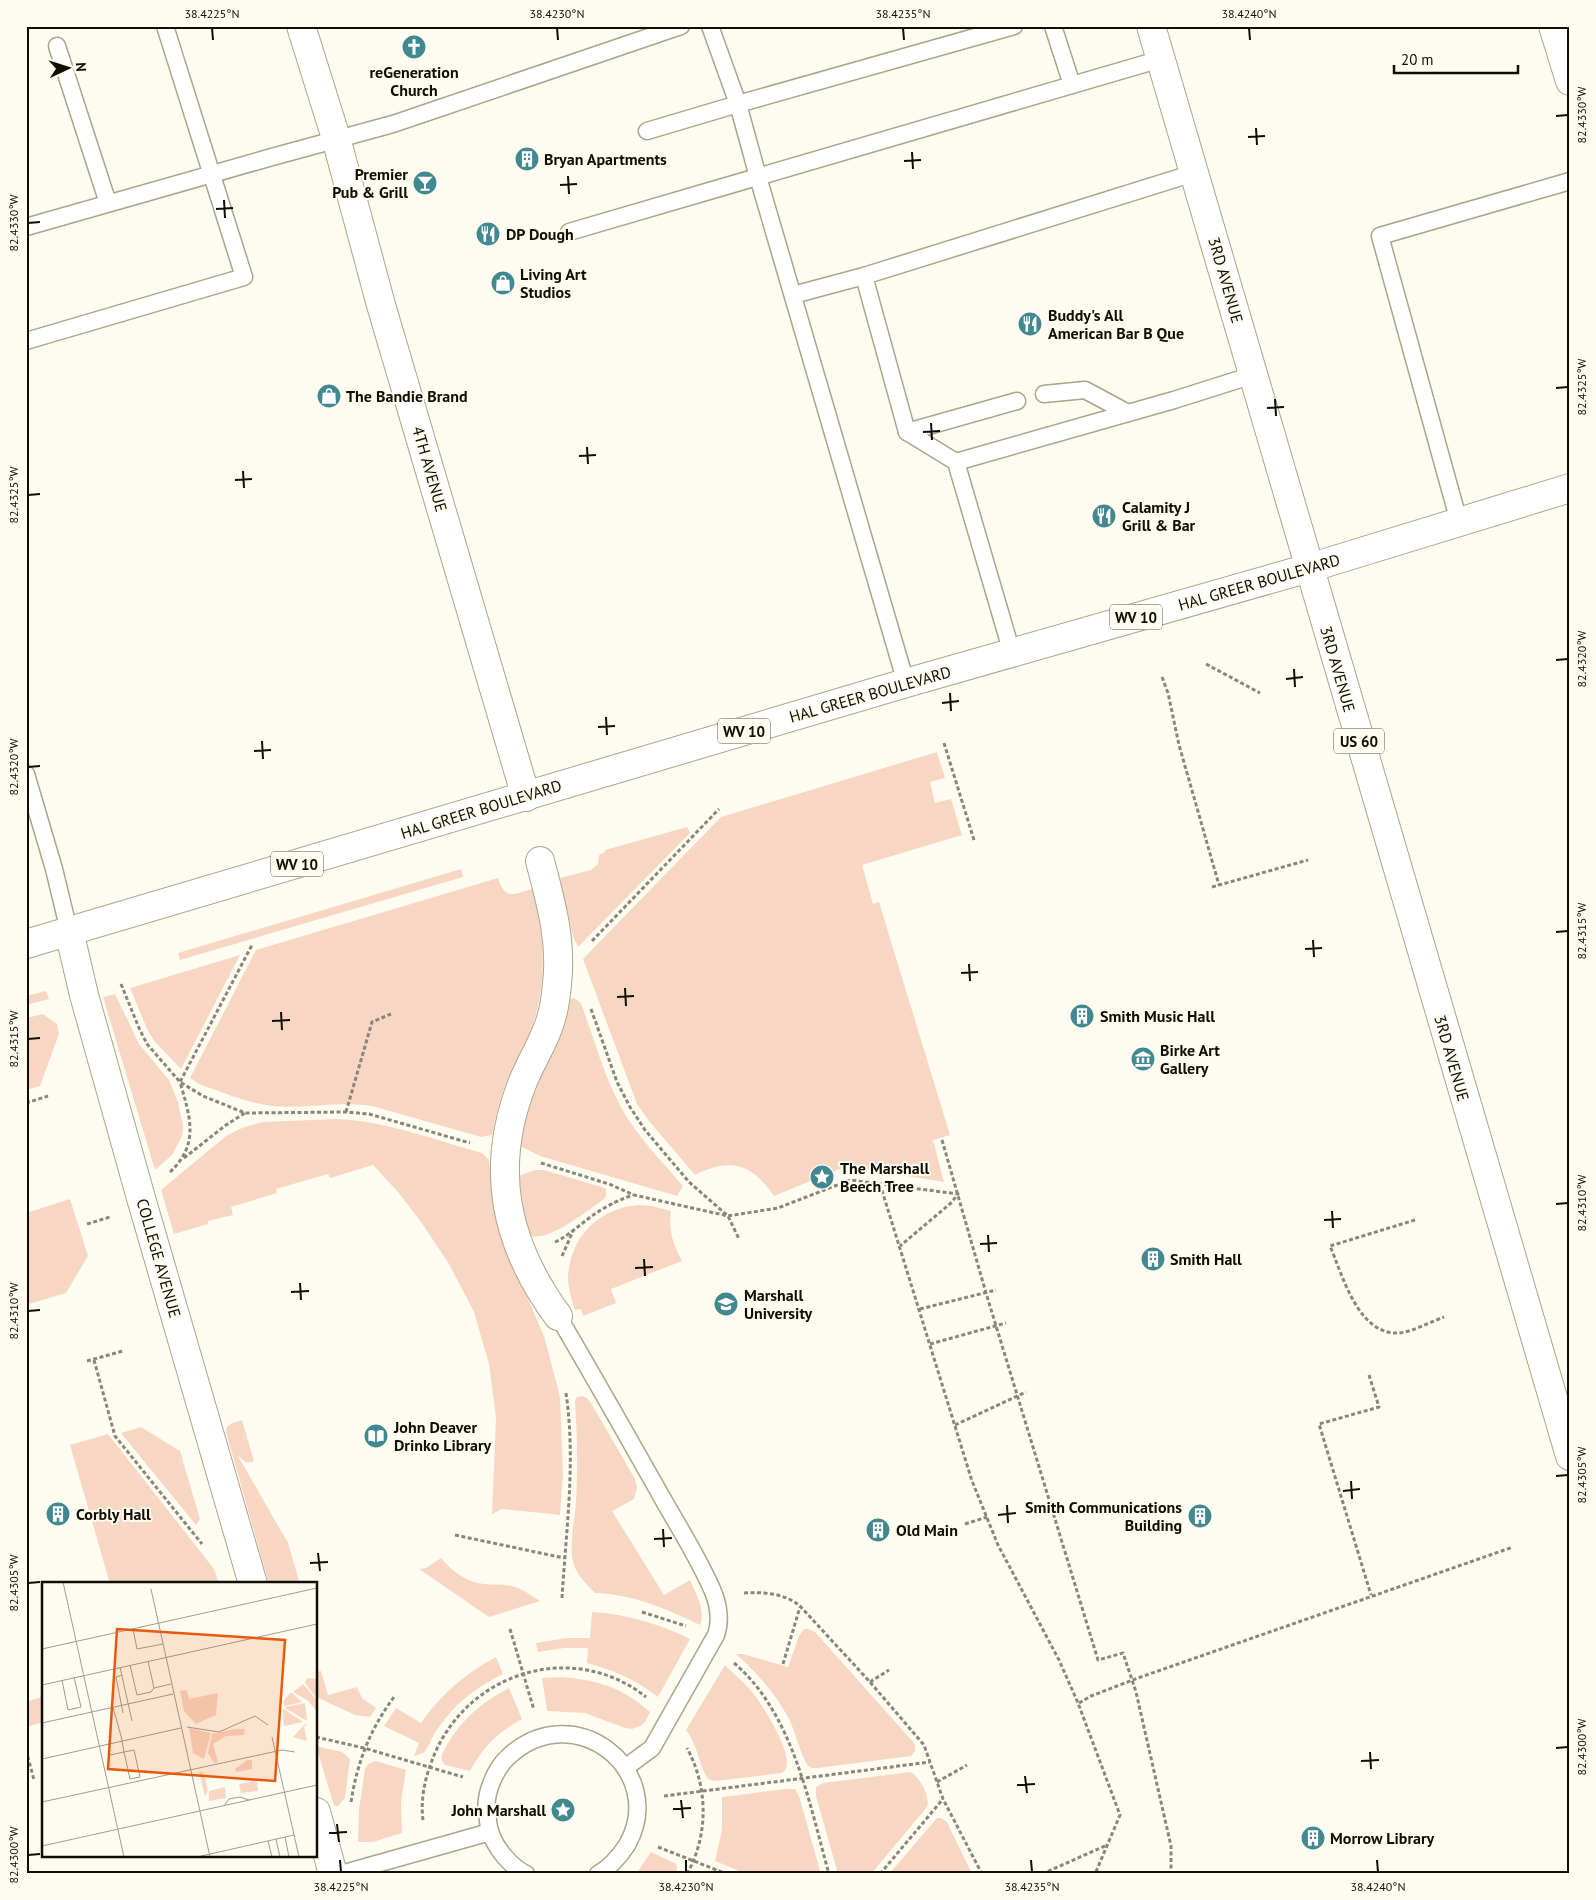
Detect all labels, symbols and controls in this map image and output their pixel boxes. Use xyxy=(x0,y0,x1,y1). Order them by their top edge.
text: 38.4225°N xyxy=(185,6,239,21)
text: 38.4230°N xyxy=(530,6,584,21)
text: 38.4235°N xyxy=(876,6,930,21)
text: 38.4240°N xyxy=(1222,6,1276,21)
church icon: reGeneration Church xyxy=(401,34,427,60)
north arrow xyxy=(42,42,92,92)
scale bar xyxy=(1394,42,1517,74)
text: 20 m xyxy=(1401,50,1434,69)
text: N xyxy=(72,62,90,72)
place label: reGeneration Church xyxy=(369,62,459,100)
text: 82.4330°W xyxy=(1574,87,1589,143)
building icon: Bryan Apartments xyxy=(514,146,540,172)
place label: Bryan Apartments xyxy=(544,149,667,169)
place label: Premier Pub & Grill xyxy=(332,164,408,202)
bar icon: Premier Pub & Grill xyxy=(412,170,438,196)
text: 82.4330°W xyxy=(6,195,21,251)
restaurant icon: DP Dough xyxy=(475,221,501,247)
place label: DP Dough xyxy=(506,224,574,244)
street label: 3RD AVENUE xyxy=(1204,235,1248,325)
place label: Living Art Studios xyxy=(520,264,587,302)
shop icon: Living Art Studios xyxy=(490,270,516,296)
place label: Buddy's All American Bar B Que xyxy=(1048,305,1184,343)
restaurant icon: Buddy's All American Bar B Que xyxy=(1017,311,1043,337)
text: 82.4325°W xyxy=(1574,359,1589,415)
shop icon: The Bandie Brand xyxy=(316,383,342,409)
place label: The Bandie Brand xyxy=(346,386,468,406)
street label: 4TH AVENUE xyxy=(408,424,452,514)
text: 82.4325°W xyxy=(6,467,21,523)
place label: Calamity J Grill & Bar xyxy=(1122,497,1196,535)
restaurant icon: Calamity J Grill & Bar xyxy=(1091,503,1117,529)
street label: HAL GREER BOULEVARD xyxy=(1176,549,1342,615)
road number: WV 10 xyxy=(1110,604,1162,630)
street label: 3RD AVENUE xyxy=(1316,624,1360,714)
text: 82.4320°W xyxy=(1574,631,1589,687)
street label: HAL GREER BOULEVARD xyxy=(787,661,953,727)
road number: WV 10 xyxy=(718,718,770,744)
road number: US 60 xyxy=(1334,728,1384,754)
text: 82.4320°W xyxy=(6,739,21,795)
street label: HAL GREER BOULEVARD xyxy=(398,775,564,843)
road number: WV 10 xyxy=(271,852,323,876)
text: 82.4315°W xyxy=(1574,903,1589,959)
building icon: Smith Music Hall xyxy=(1069,1003,1095,1029)
place label: Smith Music Hall xyxy=(1100,1006,1215,1026)
text: 82.4315°W xyxy=(6,1011,21,1067)
street label: 3RD AVENUE xyxy=(1430,1013,1474,1103)
place label: Birke Art Gallery xyxy=(1160,1040,1220,1078)
museum icon: Birke Art Gallery xyxy=(1130,1046,1156,1072)
place label: The Marshall Beech Tree xyxy=(840,1158,929,1196)
place icon: The Marshall Beech Tree xyxy=(809,1164,835,1190)
text: 82.4310°W xyxy=(1574,1175,1589,1231)
street label: COLLEGE AVENUE xyxy=(132,1196,186,1320)
building icon: Smith Hall xyxy=(1140,1246,1166,1272)
place label: Smith Hall xyxy=(1170,1249,1242,1269)
text: 82.4310°W xyxy=(6,1283,21,1339)
place label: Marshall University xyxy=(744,1285,813,1323)
school or university icon: Marshall University xyxy=(713,1291,739,1317)
place label: John Deaver Drinko Library xyxy=(393,1417,492,1455)
library icon: John Deaver Drinko Library xyxy=(363,1423,389,1449)
text: 82.4305°W xyxy=(1574,1447,1589,1503)
place label: Smith Communications Building xyxy=(1025,1497,1182,1535)
building icon: Corbly Hall xyxy=(45,1501,71,1527)
building icon: Smith Communications Building xyxy=(1187,1503,1213,1529)
place label: Corbly Hall xyxy=(76,1504,151,1524)
building icon: Old Main xyxy=(865,1517,891,1543)
place label: Old Main xyxy=(896,1520,958,1540)
text: 82.4305°W xyxy=(6,1555,21,1611)
inset map xyxy=(42,1582,318,1858)
text: 82.4300°W xyxy=(1574,1719,1589,1775)
place icon: John Marshall xyxy=(550,1797,576,1823)
place label: John Marshall xyxy=(450,1800,546,1820)
building icon: Morrow Library xyxy=(1300,1825,1326,1851)
text: 82.4300°W xyxy=(6,1827,21,1883)
place label: Morrow Library xyxy=(1330,1828,1435,1848)
text: 38.4225°N xyxy=(314,1879,368,1894)
text: 38.4230°N xyxy=(659,1879,713,1894)
text: 38.4235°N xyxy=(1005,1879,1059,1894)
text: 38.4240°N xyxy=(1351,1879,1405,1894)

